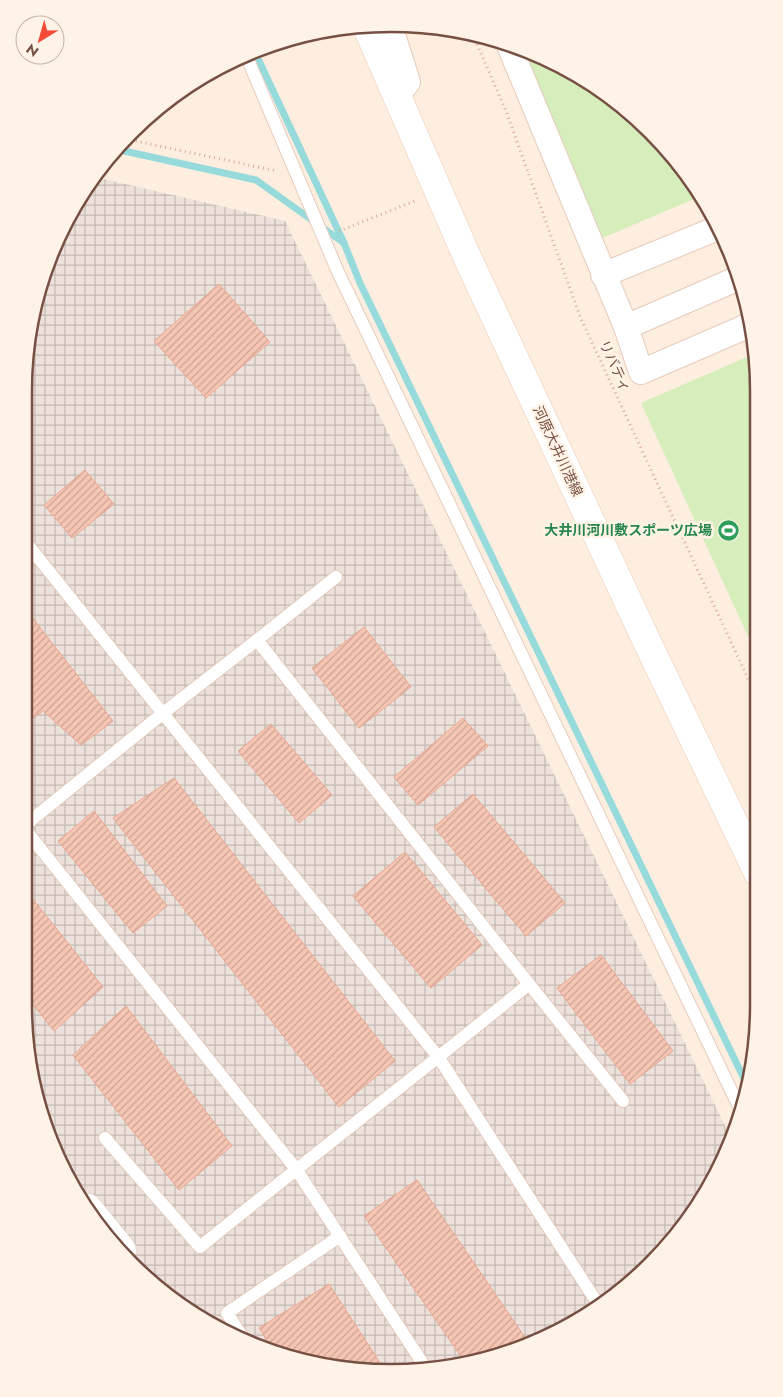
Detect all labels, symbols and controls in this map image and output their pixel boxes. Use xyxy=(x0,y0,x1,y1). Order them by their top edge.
north arrow xyxy=(15,15,65,65)
text: N xyxy=(22,39,43,62)
street label: リバティ xyxy=(594,337,636,395)
street label: 河原大井川港線 xyxy=(528,402,588,500)
sports icon: 大井川河川敷スポーツ広場 xyxy=(716,518,740,542)
place label: 大井川河川敷スポーツ広場 xyxy=(544,520,712,540)

